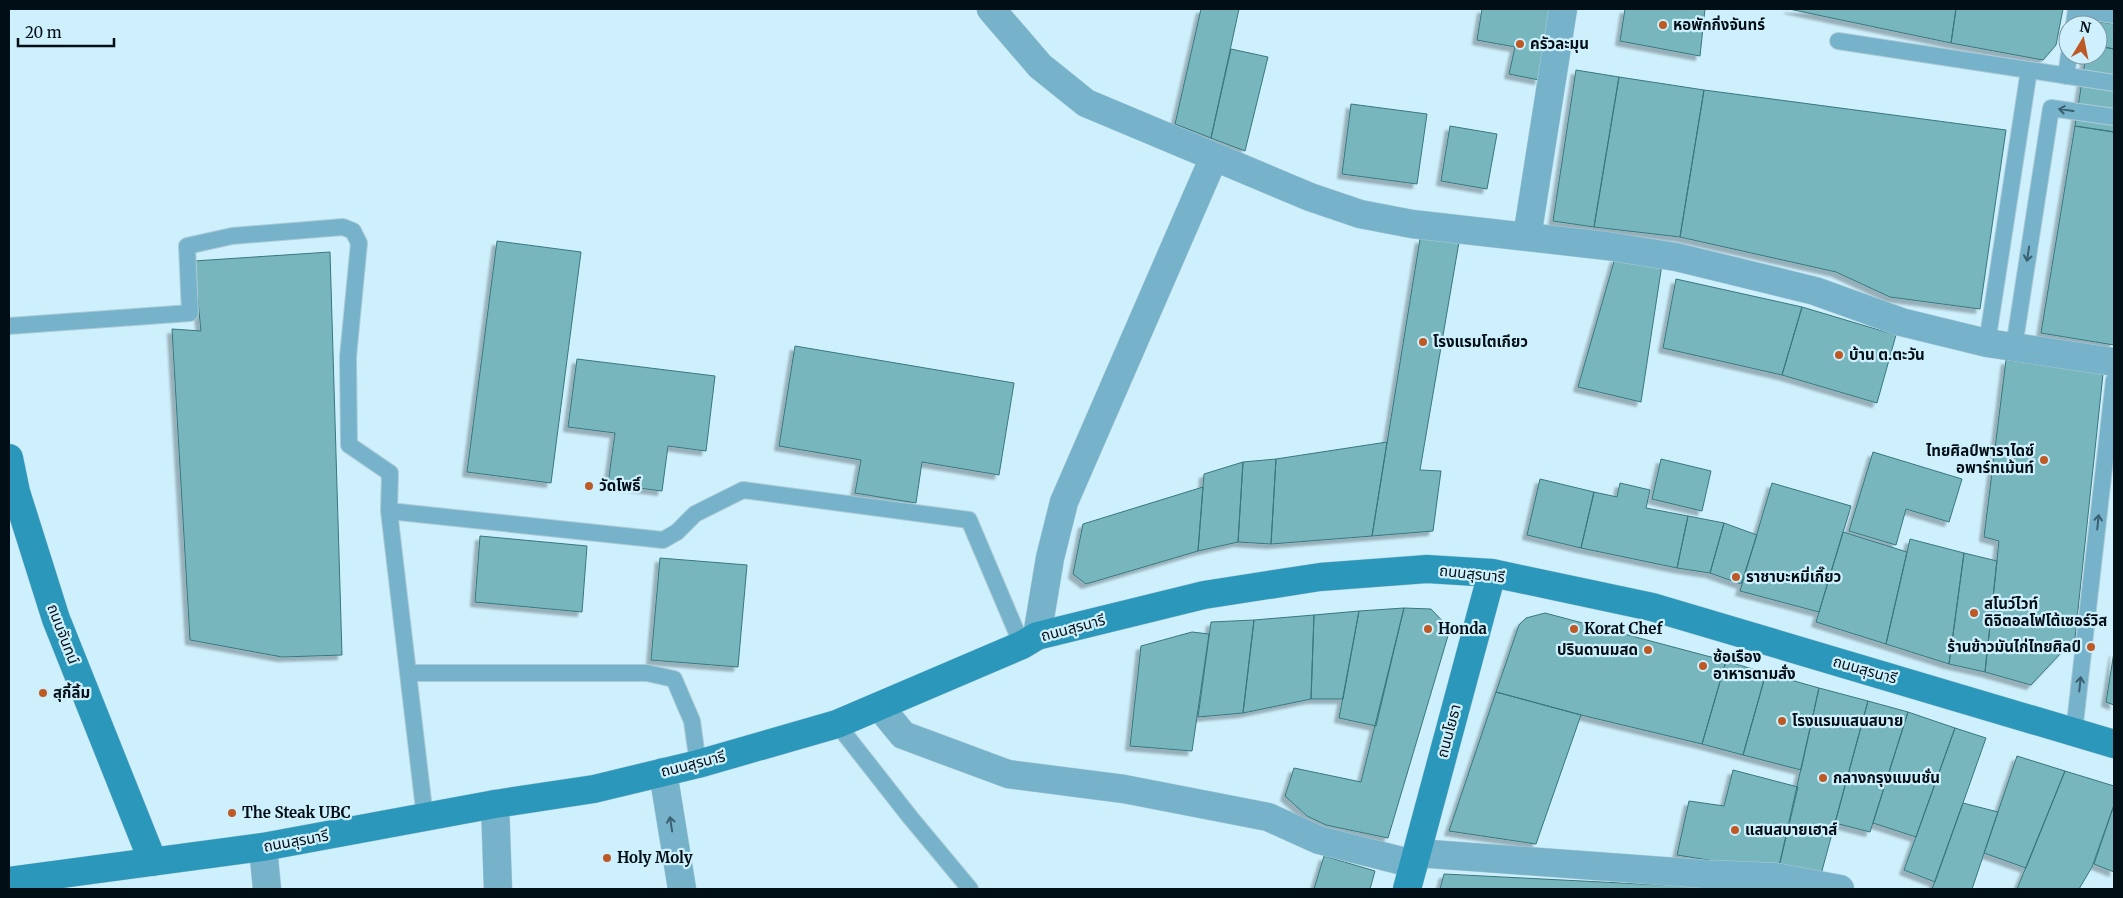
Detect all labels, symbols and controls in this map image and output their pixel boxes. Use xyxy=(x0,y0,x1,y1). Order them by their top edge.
scale bar xyxy=(18,15,114,47)
place label: หอพักกิ่งจันทร์ xyxy=(1673,15,1765,34)
north arrow xyxy=(2058,15,2108,65)
text: N xyxy=(2078,17,2092,37)
marker: หอพักกิ่งจันทร์ xyxy=(1657,19,1669,31)
text: 20 m xyxy=(25,23,62,42)
place label: ครัวละมุน xyxy=(1530,34,1589,53)
marker: ครัวละมุน xyxy=(1514,38,1526,50)
one-way arrow xyxy=(2058,105,2074,115)
one-way arrow xyxy=(2023,245,2033,261)
place label: โรงแรมโตเกียว xyxy=(1433,332,1528,351)
marker: โรงแรมโตเกียว xyxy=(1417,336,1429,348)
place label: บ้าน ต.ตะวัน xyxy=(1849,345,1925,364)
marker: บ้าน ต.ตะวัน xyxy=(1833,349,1845,361)
place label: ไทยศิลป์พาราไดซ์ อพาร์ทเม้นท์ xyxy=(1926,441,2034,477)
marker: ไทยศิลป์พาราไดซ์ อพาร์ทเม้นท์ xyxy=(2038,454,2050,466)
place label: วัดโพธิ์ xyxy=(599,476,642,495)
marker: วัดโพธิ์ xyxy=(583,480,595,492)
one-way arrow xyxy=(2093,514,2103,530)
street label: ถนนสุรนารี xyxy=(1438,561,1506,586)
place label: ราชาบะหมี่เกี๊ยว xyxy=(1746,566,1841,586)
marker: ราชาบะหมี่เกี๊ยว xyxy=(1730,571,1742,583)
place label: สโนว์ไวท์ ดิจิตอลโฟโต้เซอร์วิส xyxy=(1984,594,2107,630)
street label: ถนนจันทน์ xyxy=(43,601,84,667)
marker: สโนว์ไวท์ ดิจิตอลโฟโต้เซอร์วิส xyxy=(1968,607,1980,619)
street label: ถนนสุรนารี xyxy=(1039,610,1107,645)
place label: Honda xyxy=(1438,619,1488,638)
place label: Korat Chef xyxy=(1584,619,1663,638)
marker: Honda xyxy=(1422,623,1434,635)
marker: Korat Chef xyxy=(1568,623,1580,635)
place label: ร้านข้าวมันไก่ไทยศิลป์ xyxy=(1947,637,2081,656)
place label: ปรินดานมสด xyxy=(1557,640,1638,659)
marker: ร้านข้าวมันไก่ไทยศิลป์ xyxy=(2085,641,2097,653)
marker: ปรินดานมสด xyxy=(1642,644,1654,656)
place label: ซ้อเรือง อาหารตามสั่ง xyxy=(1713,647,1796,683)
street label: ถนนสุรนารี xyxy=(1831,651,1899,688)
marker: ซ้อเรือง อาหารตามสั่ง xyxy=(1697,660,1709,672)
one-way arrow xyxy=(2075,676,2085,692)
place label: สุกี้ลิ้ม xyxy=(53,682,90,702)
marker: สุกี้ลิ้ม xyxy=(37,687,49,699)
street label: ถนนโยธา xyxy=(1432,702,1465,760)
place label: โรงแรมแสนสบาย xyxy=(1792,711,1903,730)
marker: โรงแรมแสนสบาย xyxy=(1776,715,1788,727)
street label: ถนนสุรนารี xyxy=(659,746,727,781)
place label: กลางกรุงแมนชั่น xyxy=(1833,768,1940,787)
marker: กลางกรุงแมนชั่น xyxy=(1817,772,1829,784)
place label: The Steak UBC xyxy=(242,803,351,822)
marker: The Steak UBC xyxy=(226,807,238,819)
one-way arrow xyxy=(666,816,676,832)
place label: แสนสบายเฮาส์ xyxy=(1745,820,1837,839)
marker: แสนสบายเฮาส์ xyxy=(1729,824,1741,836)
street label: ถนนสุรนารี xyxy=(262,825,330,856)
place label: Holy Moly xyxy=(617,848,693,867)
marker: Holy Moly xyxy=(601,852,613,864)

